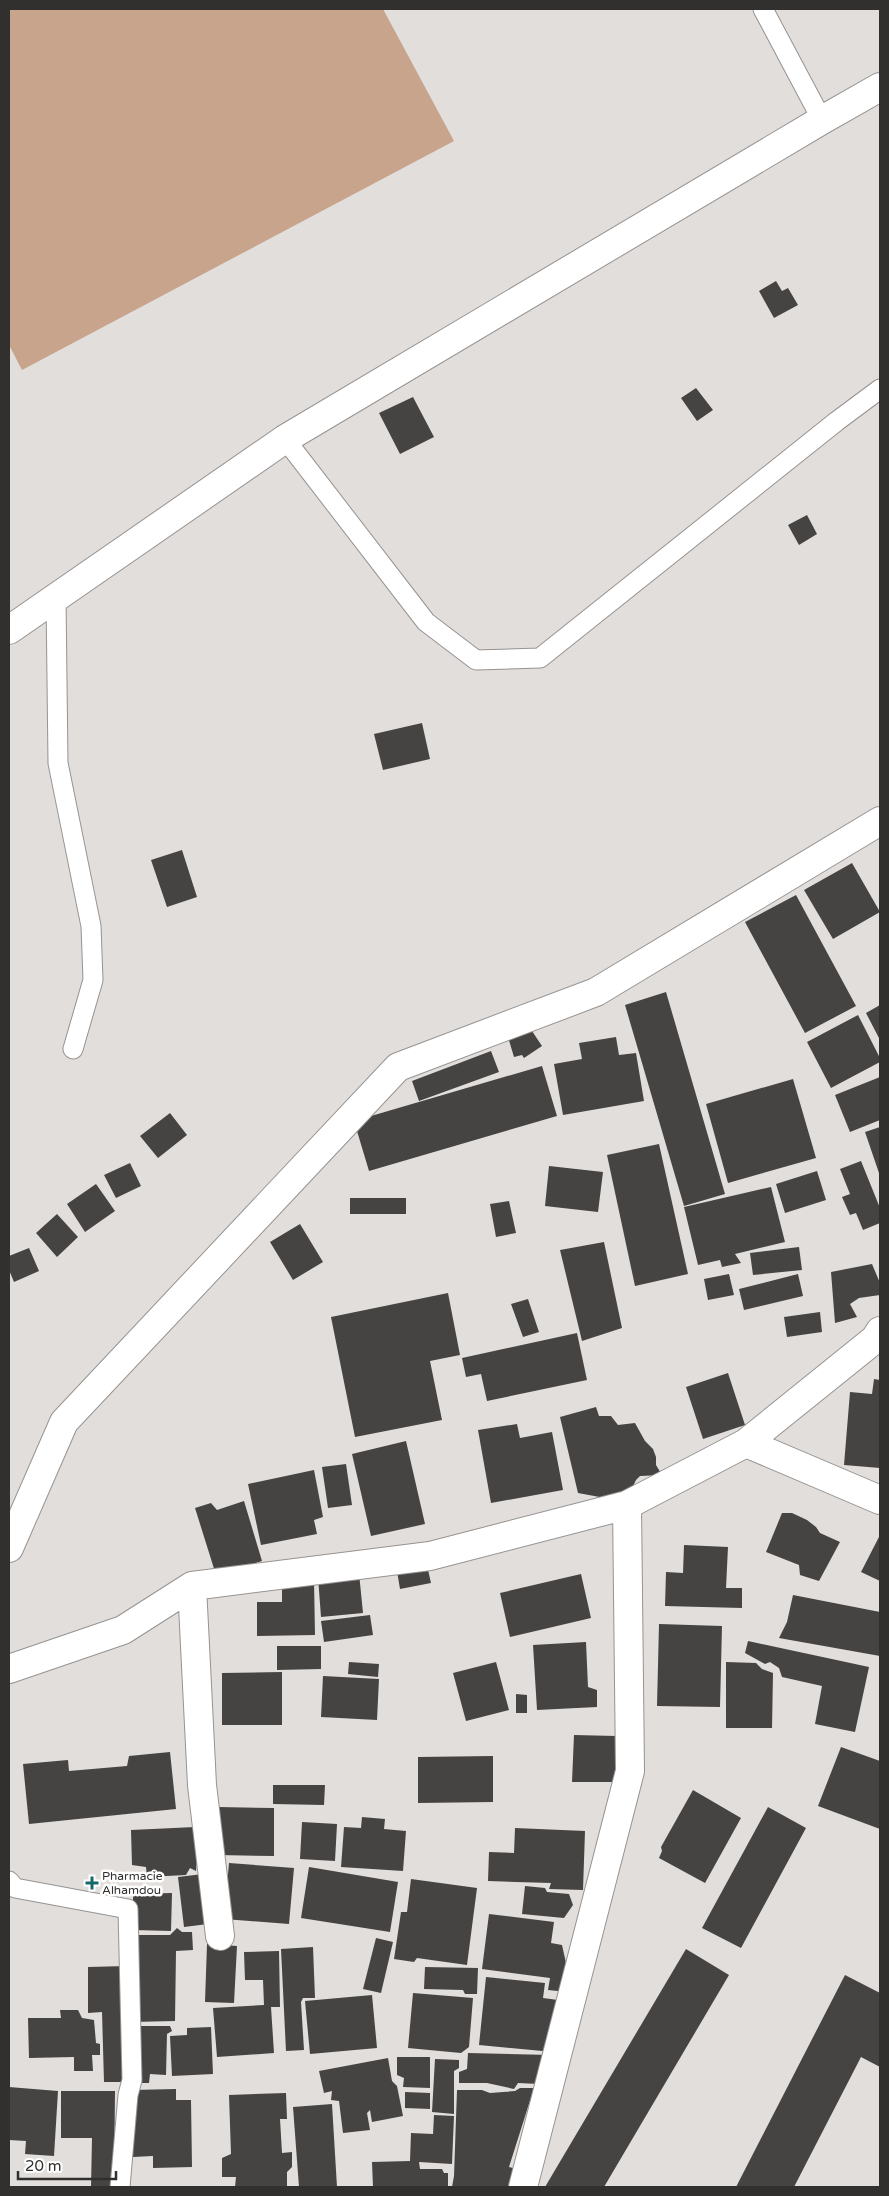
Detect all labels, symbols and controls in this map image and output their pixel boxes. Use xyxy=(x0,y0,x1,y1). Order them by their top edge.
place label: Pharmacie Alhamdou xyxy=(102,1869,163,1897)
marker: Pharmacie Alhamdou xyxy=(86,1877,98,1889)
scale bar xyxy=(18,2148,115,2180)
text: 20 m xyxy=(25,2157,62,2175)

